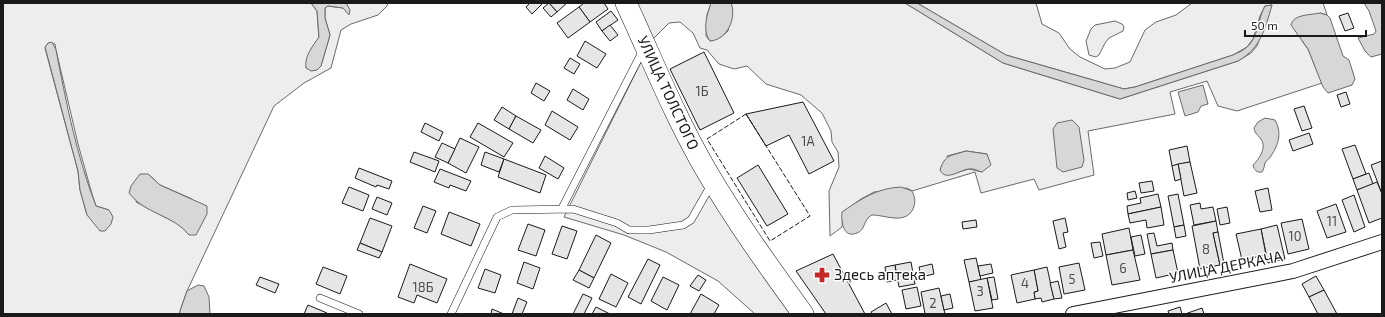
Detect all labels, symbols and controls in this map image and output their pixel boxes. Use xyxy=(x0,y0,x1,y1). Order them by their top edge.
scale bar xyxy=(1245,12,1366,38)
text: 50 m xyxy=(1251,18,1278,32)
street label: УЛИЦА ТОЛСТОГО xyxy=(635,33,703,152)
house number: 1Б xyxy=(696,83,709,99)
house number: 1А xyxy=(801,133,815,149)
house number: 11 xyxy=(1327,213,1337,229)
house number: 10 xyxy=(1288,228,1302,244)
house number: 8 xyxy=(1202,241,1210,257)
street label: УЛИЦА ДЕРКАЧА xyxy=(1168,246,1285,286)
house number: 6 xyxy=(1119,260,1127,276)
place label: Здесь аптека xyxy=(834,265,926,283)
pharmacy icon: Здесь аптека xyxy=(813,266,831,284)
house number: 5 xyxy=(1069,271,1076,287)
house number: 4 xyxy=(1021,275,1029,291)
house number: 18Б xyxy=(413,279,434,295)
house number: 3 xyxy=(976,283,984,299)
house number: 2 xyxy=(929,295,937,311)

